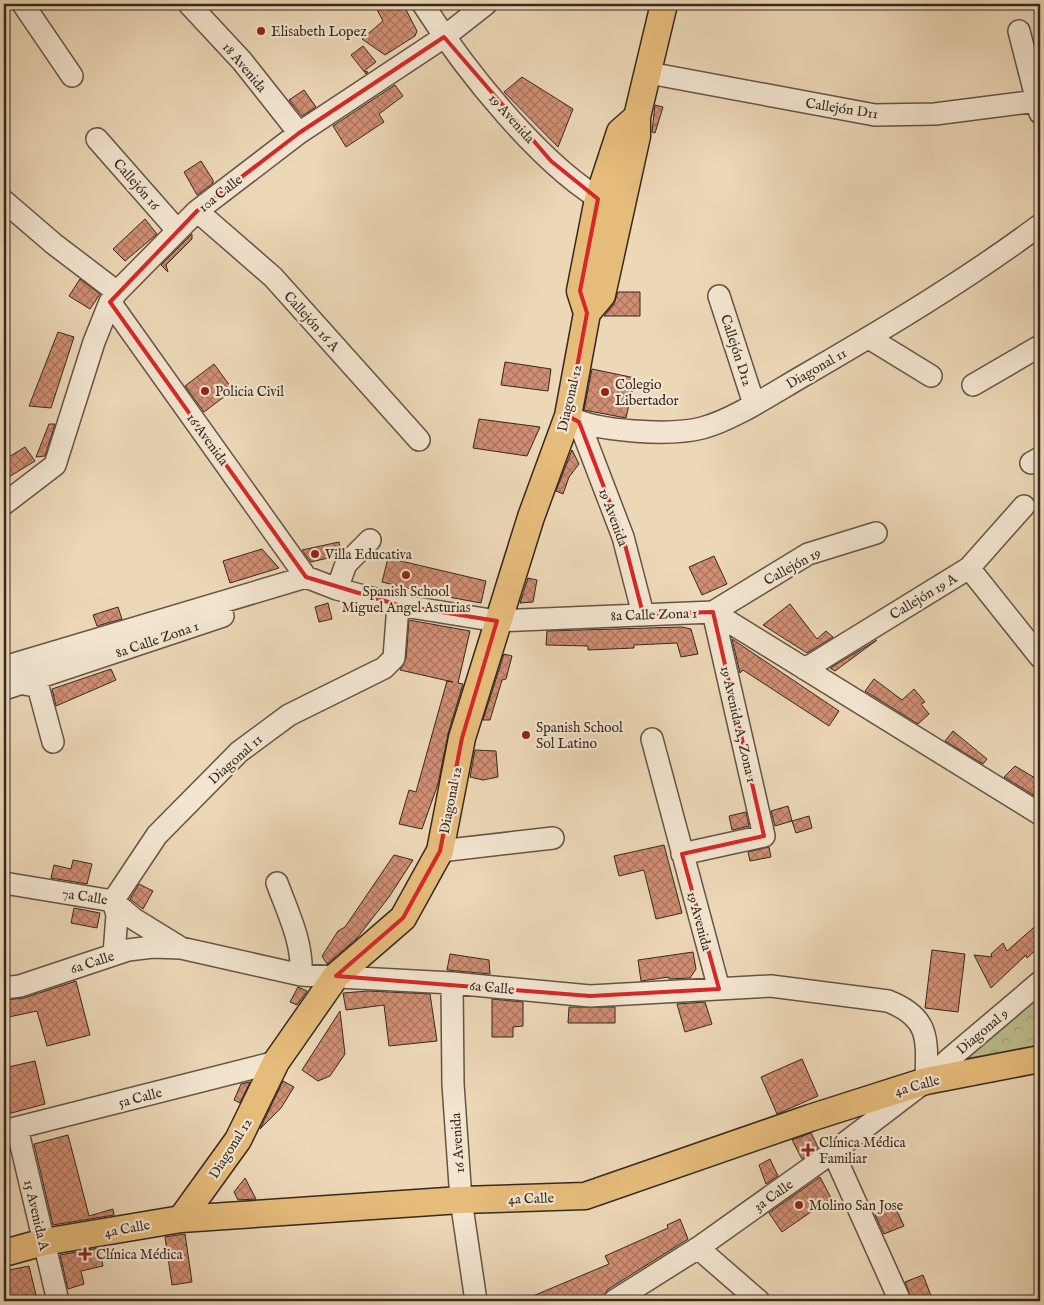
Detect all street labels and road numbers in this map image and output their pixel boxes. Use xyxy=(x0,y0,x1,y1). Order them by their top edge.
street label: 18 Avenida xyxy=(218,39,271,97)
street label: 19 Avenida xyxy=(484,90,539,148)
street label: Callejón D11 xyxy=(804,94,879,124)
street label: Callejón 16 xyxy=(109,155,164,215)
street label: 10a Calle xyxy=(195,171,247,217)
street label: Callejón 16 A xyxy=(279,288,343,356)
street label: Callejón D12 xyxy=(716,312,756,389)
street label: Diagonal 11 xyxy=(783,344,850,393)
street label: Diagonal 12 xyxy=(554,363,587,434)
street label: 16 Avenida xyxy=(182,410,233,470)
street label: 19 Avenida xyxy=(594,486,632,550)
street label: Callejón 19 xyxy=(761,544,824,590)
street label: Callejón 19 A xyxy=(887,569,961,624)
street label: 8a Calle Zona 1 xyxy=(610,604,698,626)
street label: 8a Calle Zona 1 xyxy=(113,617,201,663)
street label: 19 Avenida A, Zona 1 xyxy=(716,664,760,784)
street label: Diagonal 11 xyxy=(205,731,267,789)
street label: Diagonal 12 xyxy=(436,765,466,835)
street label: 7a Calle xyxy=(61,885,109,910)
street label: 19 Avenida xyxy=(682,890,716,954)
street label: 6a Calle xyxy=(68,947,117,978)
street label: 6a Calle xyxy=(469,977,516,999)
street label: Diagonal 9 xyxy=(953,1005,1012,1059)
street label: 4a Calle xyxy=(893,1071,942,1101)
street label: 5a Calle xyxy=(117,1084,164,1112)
street label: 16 Avenida xyxy=(447,1111,469,1174)
street label: Diagonal 12 xyxy=(205,1114,257,1182)
street label: 3a Calle xyxy=(750,1175,797,1216)
street label: 15 Avenida A xyxy=(19,1178,53,1253)
street label: 4a Calle xyxy=(508,1189,555,1209)
street label: 4a Calle xyxy=(103,1216,152,1242)

